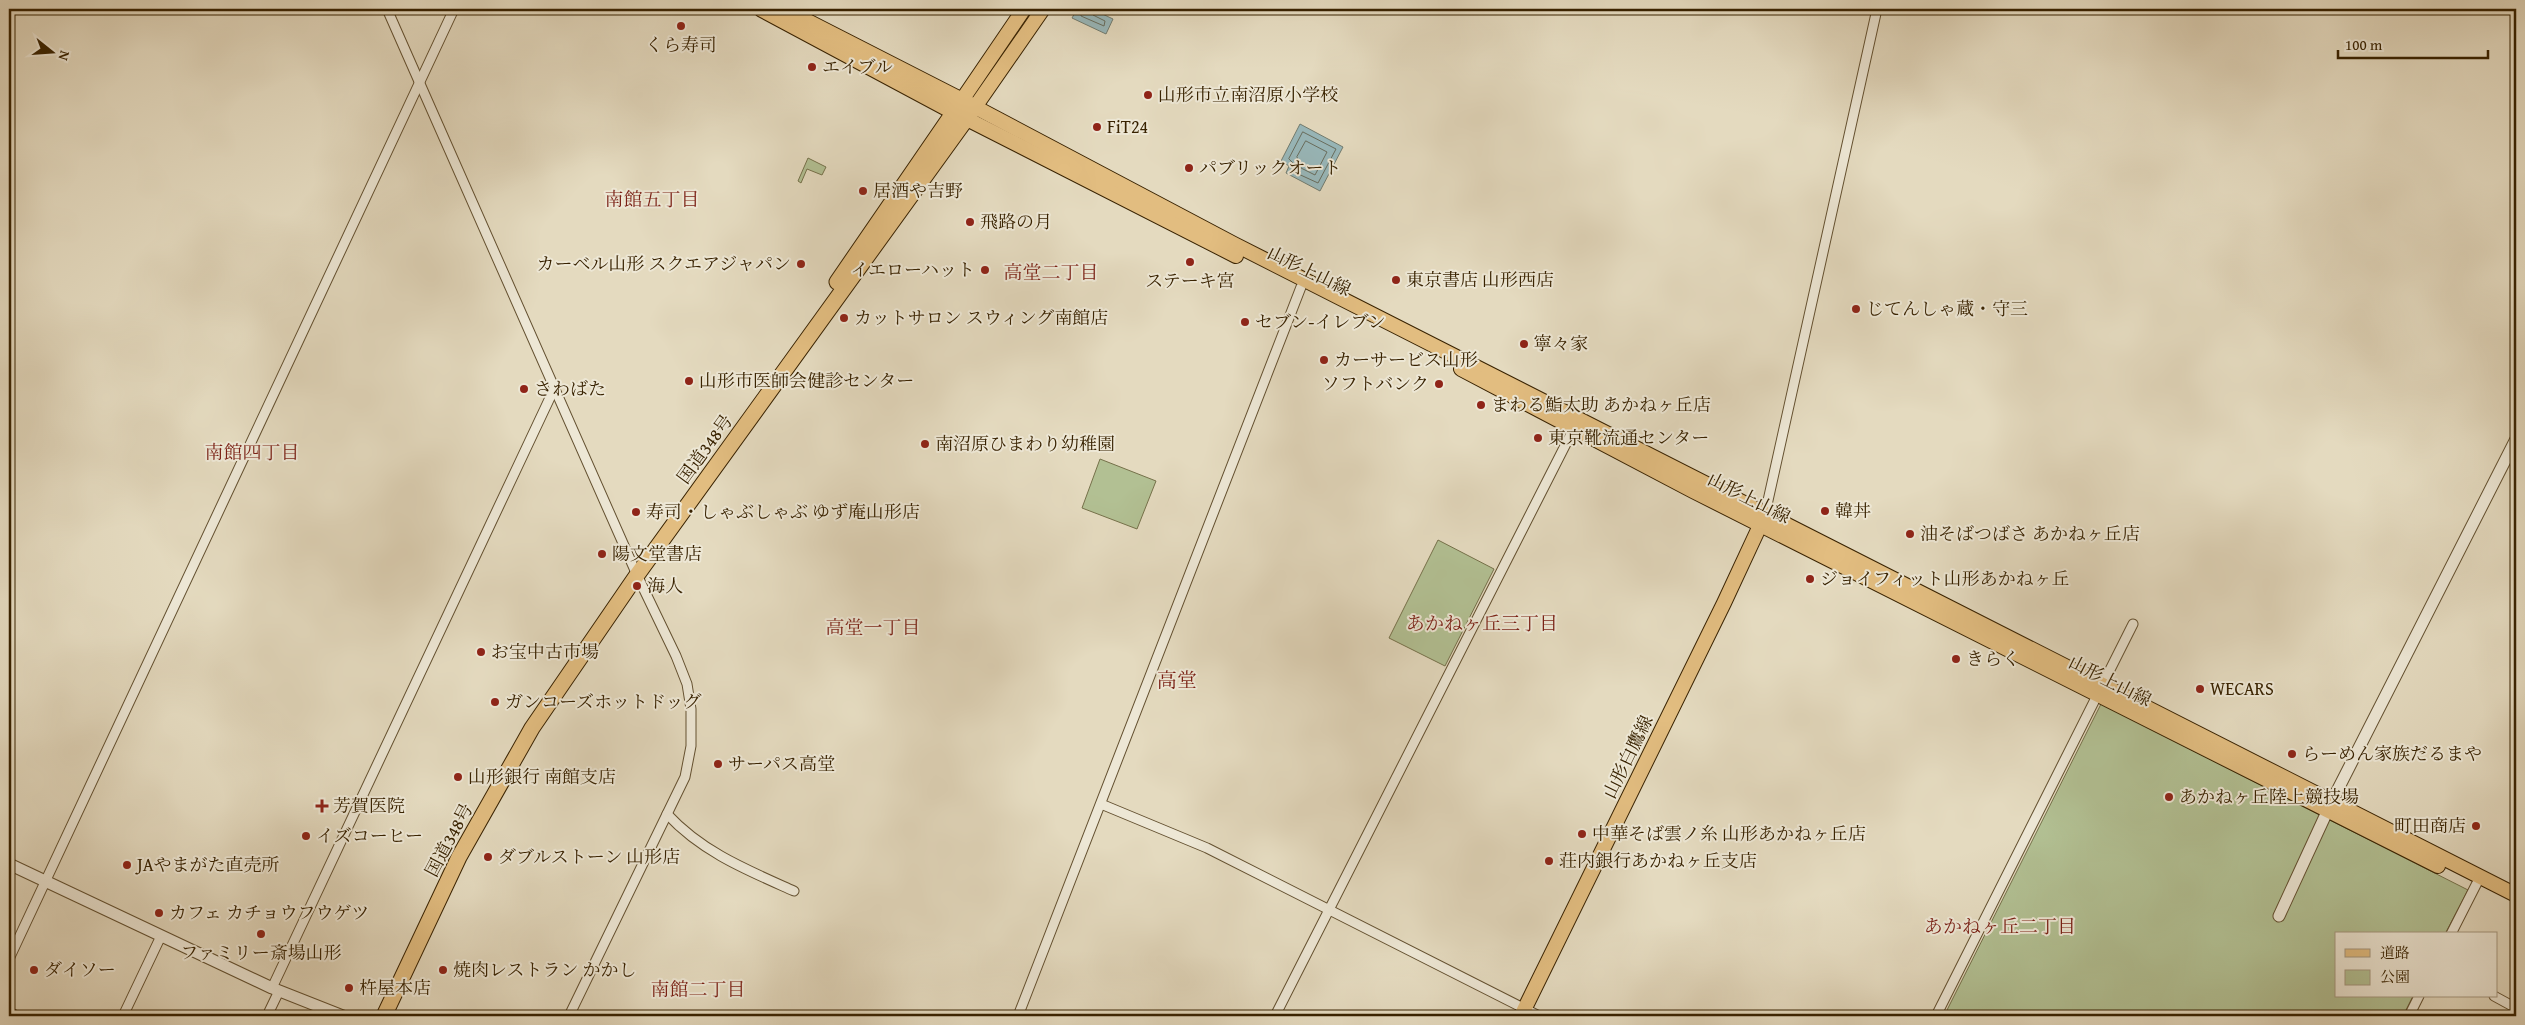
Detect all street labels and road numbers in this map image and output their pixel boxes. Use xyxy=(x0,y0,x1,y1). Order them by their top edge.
street label: 山形上山線 xyxy=(1263,239,1356,302)
street label: 国道348号 xyxy=(670,408,739,489)
street label: 山形上山線 xyxy=(1703,465,1795,530)
street label: 山形上山線 xyxy=(2064,648,2156,713)
street label: 山形白鷹線 xyxy=(1596,710,1659,803)
street label: 国道348号 xyxy=(418,798,479,881)

